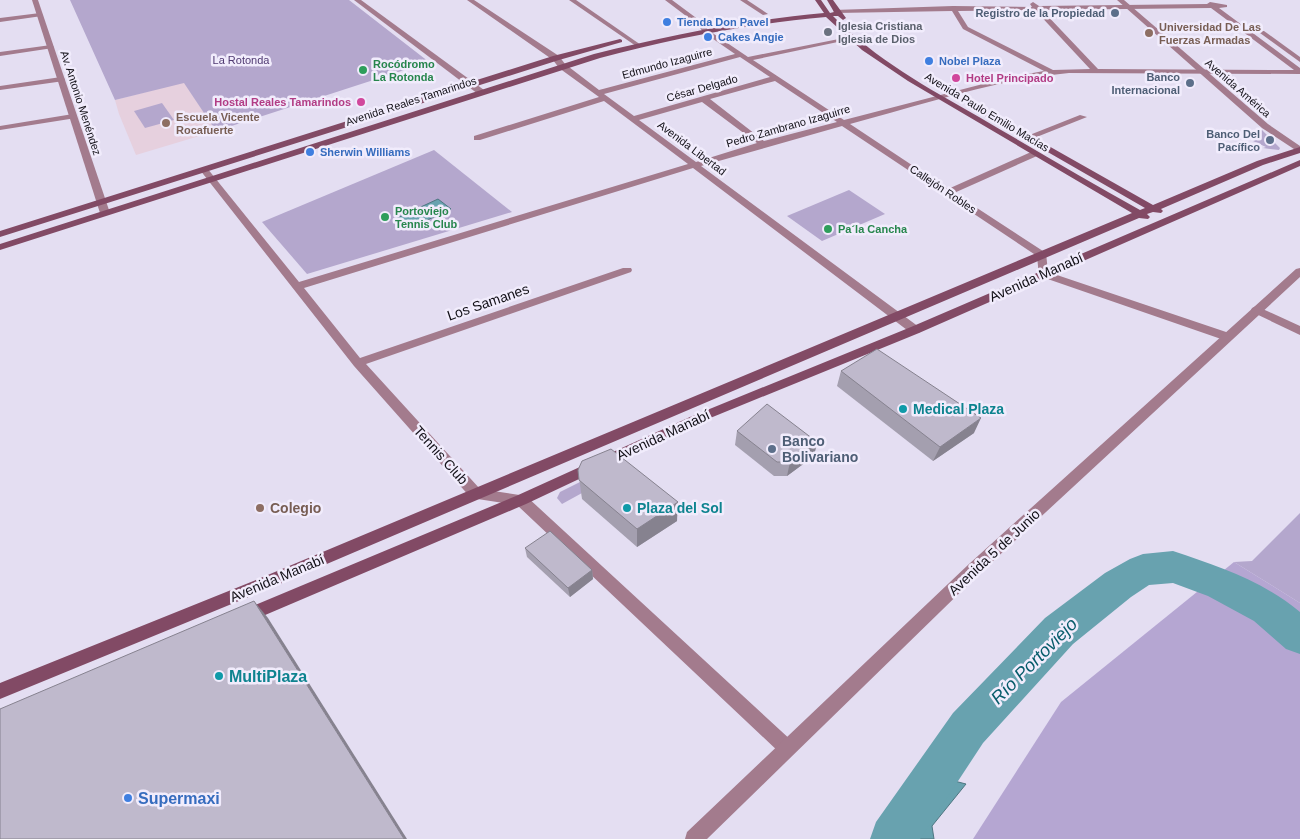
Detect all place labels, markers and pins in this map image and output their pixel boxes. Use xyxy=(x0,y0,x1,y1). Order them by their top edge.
place label: Registro de la Propiedad xyxy=(975,7,1105,19)
marker: Registro de la Propiedad xyxy=(1109,7,1121,19)
marker: Tienda Don Pavel xyxy=(661,16,673,28)
place label: Tienda Don Pavel xyxy=(677,16,769,28)
place label: Iglesia Cristiana Iglesia de Dios xyxy=(838,20,923,45)
place label: Universidad De Las Fuerzas Armadas xyxy=(1159,21,1261,46)
marker: Iglesia Cristiana Iglesia de Dios xyxy=(822,26,834,38)
marker: Universidad De Las Fuerzas Armadas xyxy=(1143,27,1155,39)
marker: Cakes Angie xyxy=(702,31,714,43)
place label: Cakes Angie xyxy=(718,31,784,43)
marker: Nobel Plaza xyxy=(923,55,935,67)
place label: Nobel Plaza xyxy=(939,55,1002,67)
place label: Rocódromo La Rotonda xyxy=(373,58,435,83)
marker: Rocódromo La Rotonda xyxy=(357,64,369,76)
place label: Banco Internacional xyxy=(1112,71,1180,96)
marker: Hotel Principado xyxy=(950,72,962,84)
place label: Hotel Principado xyxy=(966,72,1054,84)
marker: Banco Internacional xyxy=(1184,77,1196,89)
place label: Hostal Reales Tamarindos xyxy=(214,96,351,108)
marker: Hostal Reales Tamarindos xyxy=(355,96,367,108)
place label: Escuela Vicente Rocafuerte xyxy=(176,111,260,136)
marker: Escuela Vicente Rocafuerte xyxy=(160,117,172,129)
place label: Banco Del Pacífico xyxy=(1206,128,1260,153)
marker: Banco Del Pacífico xyxy=(1264,134,1276,146)
marker: Sherwin Williams xyxy=(304,146,316,158)
place label: Sherwin Williams xyxy=(320,146,410,158)
place label: Portoviejo Tennis Club xyxy=(395,205,457,230)
marker: Portoviejo Tennis Club xyxy=(379,211,391,223)
marker: Pa´la Cancha xyxy=(822,223,834,235)
place label: Pa´la Cancha xyxy=(838,223,908,235)
place label: Medical Plaza xyxy=(913,401,1004,417)
marker: Medical Plaza xyxy=(897,403,909,415)
place label: Banco Bolivariano xyxy=(782,433,858,465)
marker: Banco Bolivariano xyxy=(766,443,778,455)
place label: Colegio xyxy=(270,500,321,516)
place label: Plaza del Sol xyxy=(637,500,723,516)
marker: Colegio xyxy=(254,502,266,514)
marker: Plaza del Sol xyxy=(621,502,633,514)
place label: MultiPlaza xyxy=(229,668,307,685)
marker: MultiPlaza xyxy=(213,670,225,682)
place label: Supermaxi xyxy=(138,790,220,807)
marker: Supermaxi xyxy=(122,792,134,804)

